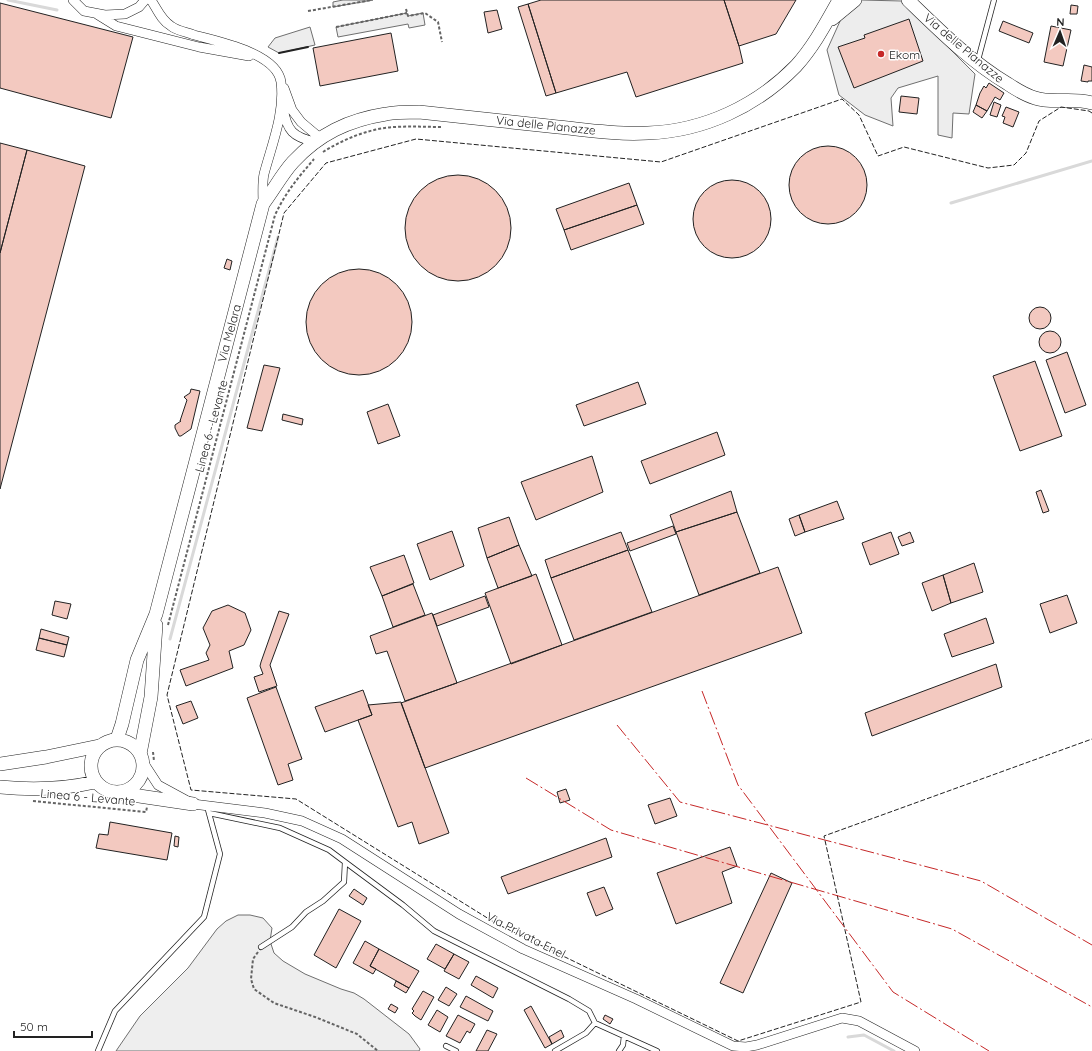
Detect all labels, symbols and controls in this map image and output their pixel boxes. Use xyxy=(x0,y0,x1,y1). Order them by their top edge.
street label: Via delle Pianazze xyxy=(921,10,1007,86)
north arrow xyxy=(1040,12,1080,52)
text: N xyxy=(1056,15,1065,29)
place label: Ekom xyxy=(889,47,920,62)
marker: Ekom xyxy=(876,49,886,59)
street label: Via delle Pianazze xyxy=(496,112,597,138)
street label: Via Melara xyxy=(214,302,244,364)
street label: Linea 6 - Levante xyxy=(191,378,231,474)
street label: Linea 6 - Levante xyxy=(40,785,136,809)
street label: Via Privata Enel xyxy=(484,909,568,961)
scale bar xyxy=(14,1013,92,1039)
text: 50 m xyxy=(20,1019,48,1034)

